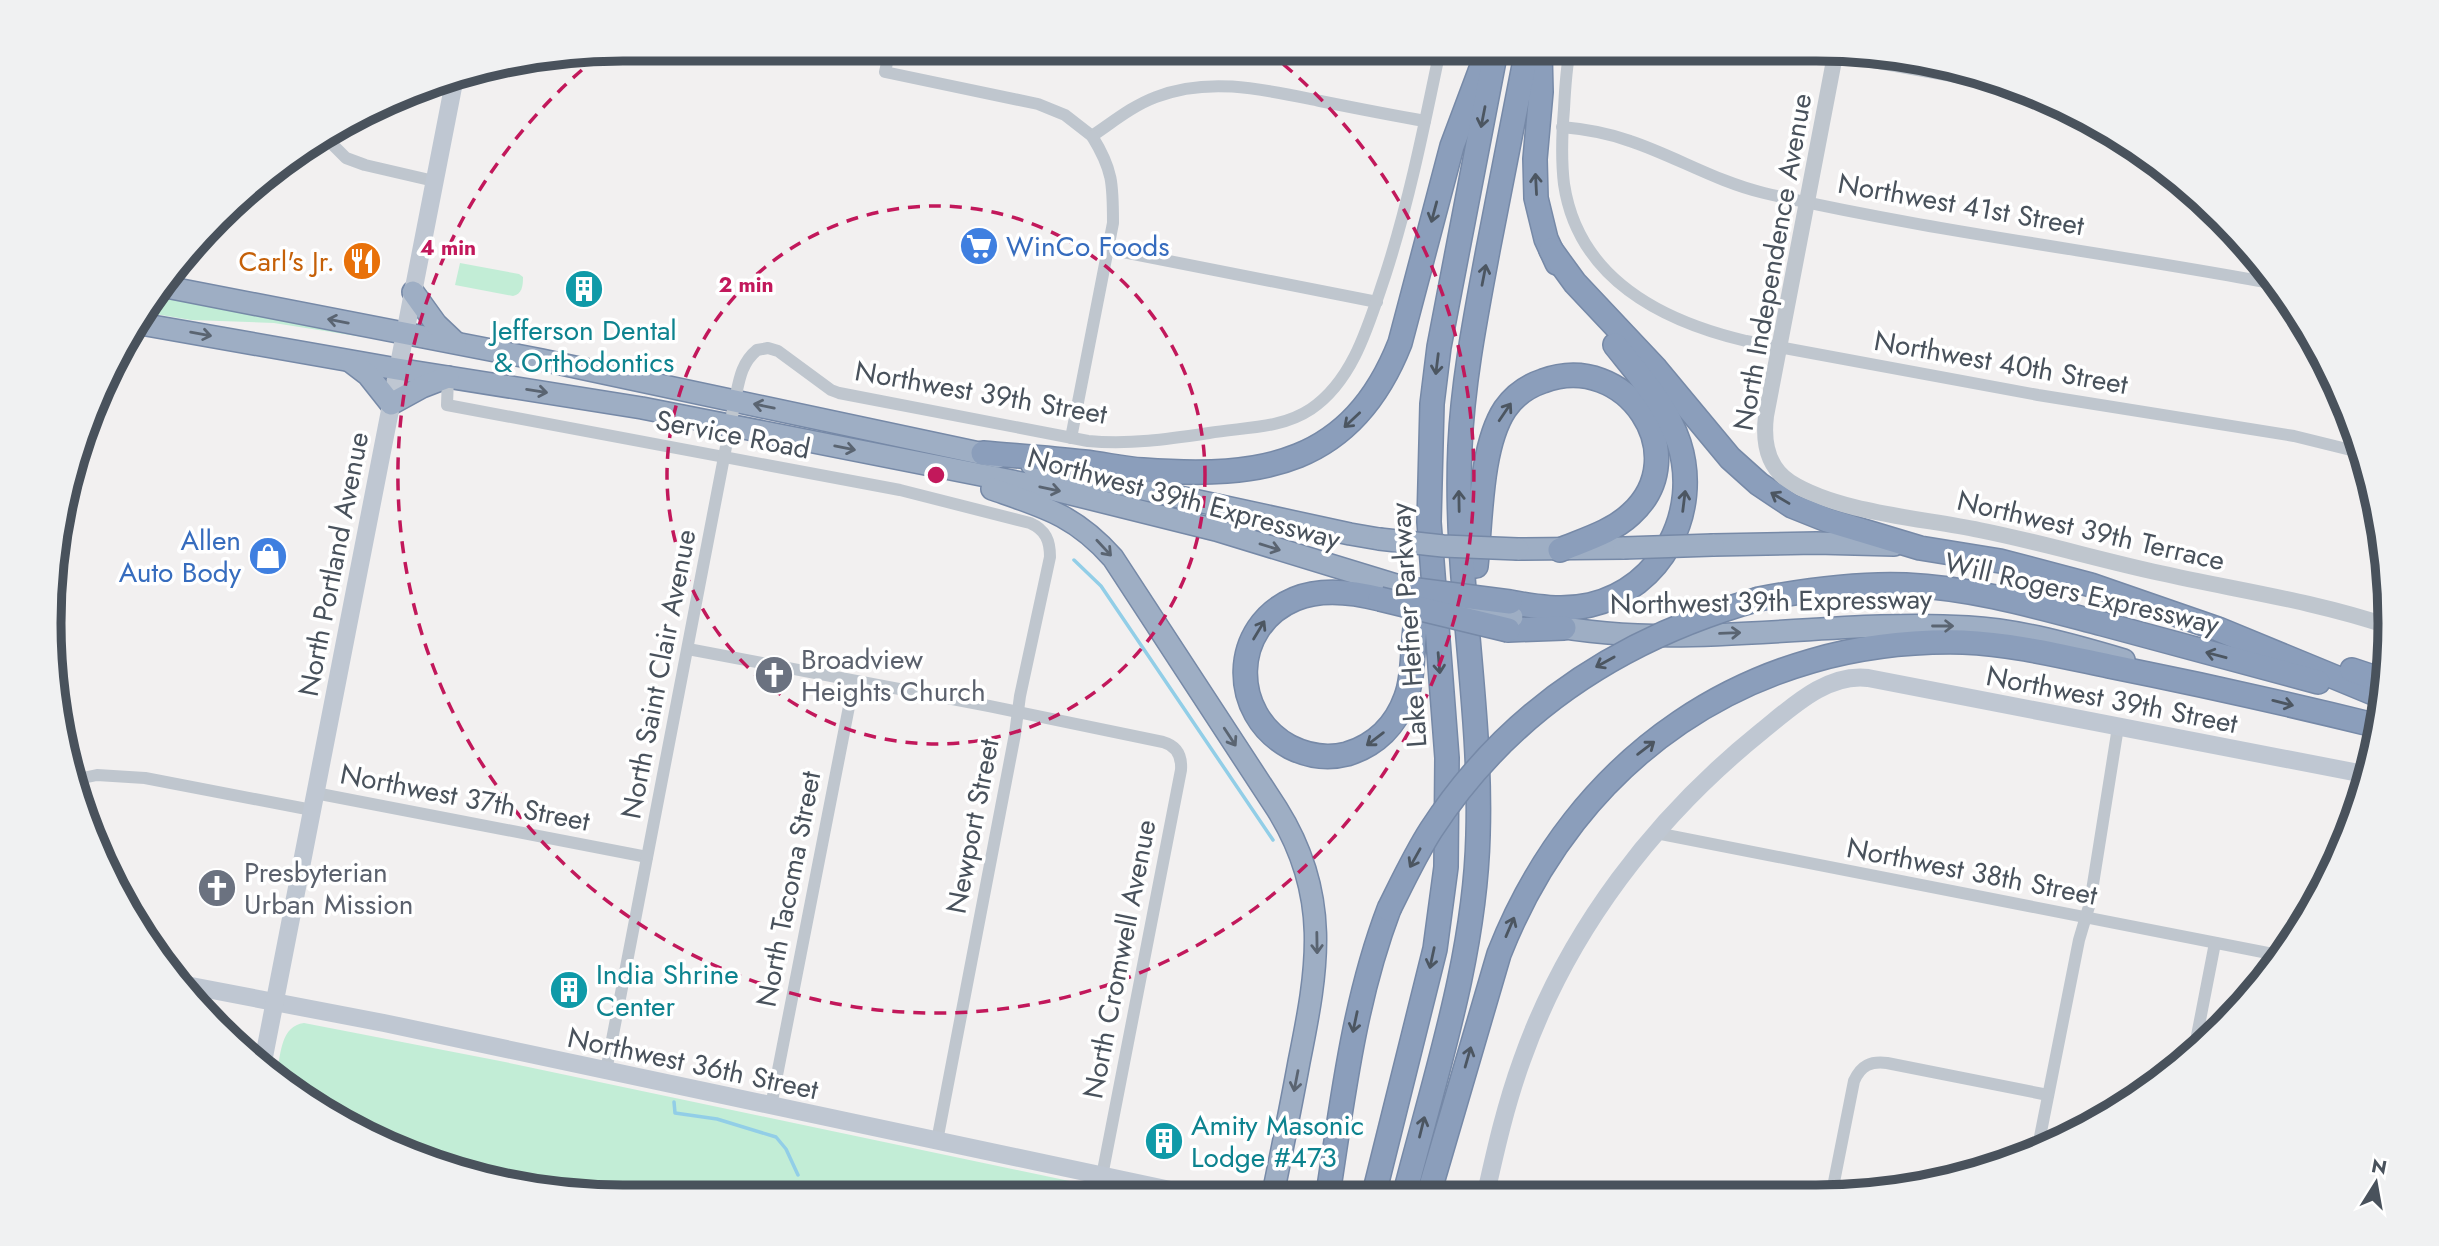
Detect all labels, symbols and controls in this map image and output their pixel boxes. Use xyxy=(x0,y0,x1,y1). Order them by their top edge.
street label: North Independence Avenue xyxy=(1723,90,1822,434)
one-way arrow xyxy=(1476,105,1490,128)
street label: Northwest 41st Street xyxy=(1835,163,2088,246)
one-way arrow xyxy=(1529,173,1542,196)
one-way arrow xyxy=(1427,200,1440,223)
supermarket icon: WinCo Foods xyxy=(958,225,1000,267)
place label: WinCo Foods xyxy=(1006,226,1170,267)
text: 4 min xyxy=(420,233,476,263)
restaurant icon: Carl's Jr. xyxy=(341,240,383,282)
place label: Carl's Jr. xyxy=(238,241,335,282)
one-way arrow xyxy=(1477,264,1491,287)
building icon: Jefferson Dental & Orthodontics xyxy=(563,268,605,310)
text: 2 min xyxy=(718,270,774,300)
place label: Jefferson Dental & Orthodontics xyxy=(487,310,677,383)
one-way arrow xyxy=(327,314,350,327)
street label: Northwest 40th Street xyxy=(1871,320,2131,405)
one-way arrow xyxy=(189,328,212,342)
street label: Northwest 39th Street xyxy=(852,350,1110,435)
one-way arrow xyxy=(1430,353,1443,375)
one-way arrow xyxy=(526,385,548,398)
street label: Service Road xyxy=(652,399,814,470)
one-way arrow xyxy=(753,399,776,413)
one-way arrow xyxy=(1498,403,1512,422)
one-way arrow xyxy=(1344,412,1361,429)
street label: North Portland Avenue xyxy=(288,428,379,700)
street label: Northwest 39th Expressway xyxy=(1023,437,1346,560)
one-way arrow xyxy=(833,442,856,456)
centre of rings xyxy=(924,463,948,487)
street label: Northwest 39th Terrace xyxy=(1953,480,2229,581)
one-way arrow xyxy=(1038,484,1060,497)
one-way arrow xyxy=(1452,489,1466,512)
one-way arrow xyxy=(1677,490,1690,513)
one-way arrow xyxy=(1770,491,1790,505)
street label: Lake Hefner Parkway xyxy=(1379,500,1438,749)
place label: Allen Auto Body xyxy=(119,520,242,593)
street label: North Saint Clair Avenue xyxy=(610,526,707,822)
shop icon: Allen Auto Body xyxy=(247,535,289,577)
one-way arrow xyxy=(1095,539,1112,556)
one-way arrow xyxy=(1258,541,1280,554)
street label: Will Rogers Expressway xyxy=(1940,542,2224,645)
street label: Northwest 39th Expressway xyxy=(1609,578,1933,625)
one-way arrow xyxy=(1932,619,1955,633)
one-way arrow xyxy=(1252,621,1266,641)
one-way arrow xyxy=(1718,627,1741,640)
place label: Broadview Heights Church xyxy=(801,639,986,712)
one-way arrow xyxy=(2205,648,2228,661)
one-way arrow xyxy=(1433,652,1446,674)
church icon: Broadview Heights Church xyxy=(753,654,795,696)
one-way arrow xyxy=(1596,655,1616,669)
street label: Northwest 39th Street xyxy=(1983,655,2241,744)
one-way arrow xyxy=(2271,697,2294,710)
one-way arrow xyxy=(1223,727,1237,746)
one-way arrow xyxy=(1366,732,1385,747)
street label: Newport Street xyxy=(935,735,1010,917)
one-way arrow xyxy=(1637,740,1655,755)
street label: Northwest 37th Street xyxy=(337,753,594,842)
street label: North Tacoma Street xyxy=(746,767,831,1010)
street label: North Cromwell Avenue xyxy=(1072,816,1167,1102)
street label: Northwest 38th Street xyxy=(1843,827,2101,916)
one-way arrow xyxy=(1408,847,1421,868)
place label: Presbyterian Urban Mission xyxy=(244,852,413,925)
church icon: Presbyterian Urban Mission xyxy=(196,867,238,909)
one-way arrow xyxy=(1504,916,1517,938)
one-way arrow xyxy=(1310,931,1323,954)
one-way arrow xyxy=(1425,946,1439,969)
place label: India Shrine Center xyxy=(596,954,739,1027)
building icon: India Shrine Center xyxy=(548,969,590,1011)
one-way arrow xyxy=(1348,1010,1362,1033)
street label: Northwest 36th Street xyxy=(564,1017,822,1110)
one-way arrow xyxy=(1462,1046,1475,1068)
one-way arrow xyxy=(1288,1069,1302,1092)
place label: Amity Masonic Lodge #473 xyxy=(1191,1105,1364,1178)
one-way arrow xyxy=(1416,1116,1429,1139)
building icon: Amity Masonic Lodge #473 xyxy=(1143,1120,1185,1162)
north arrow xyxy=(2341,1148,2411,1218)
text: N xyxy=(2369,1152,2389,1181)

